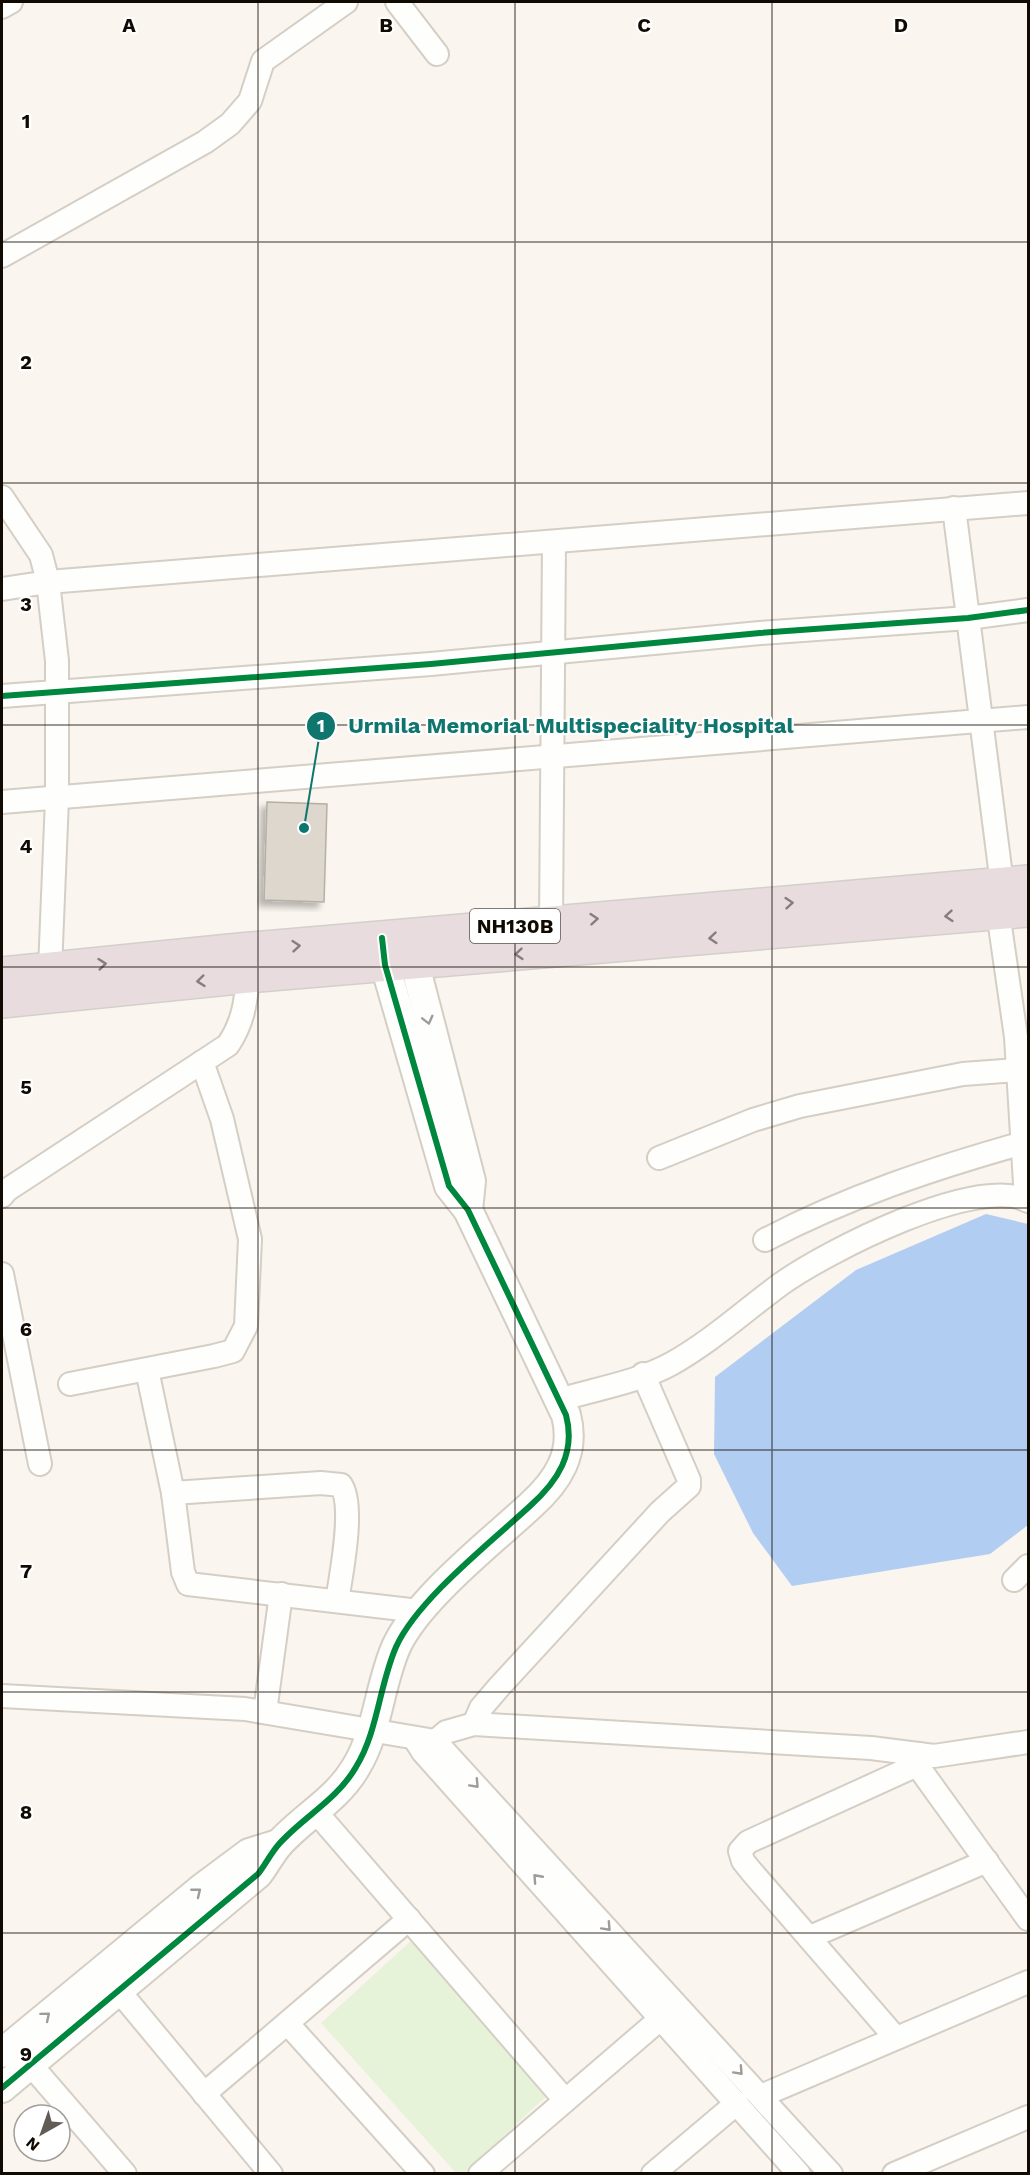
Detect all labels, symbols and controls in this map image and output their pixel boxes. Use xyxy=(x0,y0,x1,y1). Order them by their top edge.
text: A xyxy=(122,13,136,37)
text: B xyxy=(379,13,393,37)
text: C xyxy=(637,13,651,37)
text: D xyxy=(894,13,908,37)
text: 1 xyxy=(22,109,30,133)
text: 2 xyxy=(20,350,32,374)
text: 3 xyxy=(20,592,32,616)
callout: Urmila Memorial Multispeciality Hospital xyxy=(306,706,806,746)
text: Urmila Memorial Multispeciality Hospital xyxy=(348,713,795,738)
text: 1 xyxy=(317,715,325,736)
text: 4 xyxy=(20,834,33,858)
one-way arrow xyxy=(784,897,793,910)
road number: NH130B xyxy=(470,909,560,943)
one-way arrow xyxy=(945,909,954,922)
one-way arrow xyxy=(590,913,599,926)
one-way arrow xyxy=(709,931,718,944)
one-way arrow xyxy=(291,940,300,953)
one-way arrow xyxy=(514,947,523,960)
one-way arrow xyxy=(97,958,106,971)
one-way arrow xyxy=(196,974,205,987)
one-way arrow xyxy=(420,1014,433,1024)
text: 5 xyxy=(20,1075,32,1099)
text: 6 xyxy=(20,1317,32,1341)
text: 7 xyxy=(20,1559,32,1583)
one-way arrow xyxy=(468,1777,479,1787)
text: 8 xyxy=(20,1800,32,1824)
one-way arrow xyxy=(533,1874,544,1885)
one-way arrow xyxy=(190,1888,201,1899)
one-way arrow xyxy=(600,1921,611,1931)
one-way arrow xyxy=(39,2012,50,2023)
text: 9 xyxy=(20,2042,32,2066)
one-way arrow xyxy=(732,2064,743,2075)
north arrow xyxy=(12,2103,72,2163)
text: N xyxy=(22,2133,43,2155)

